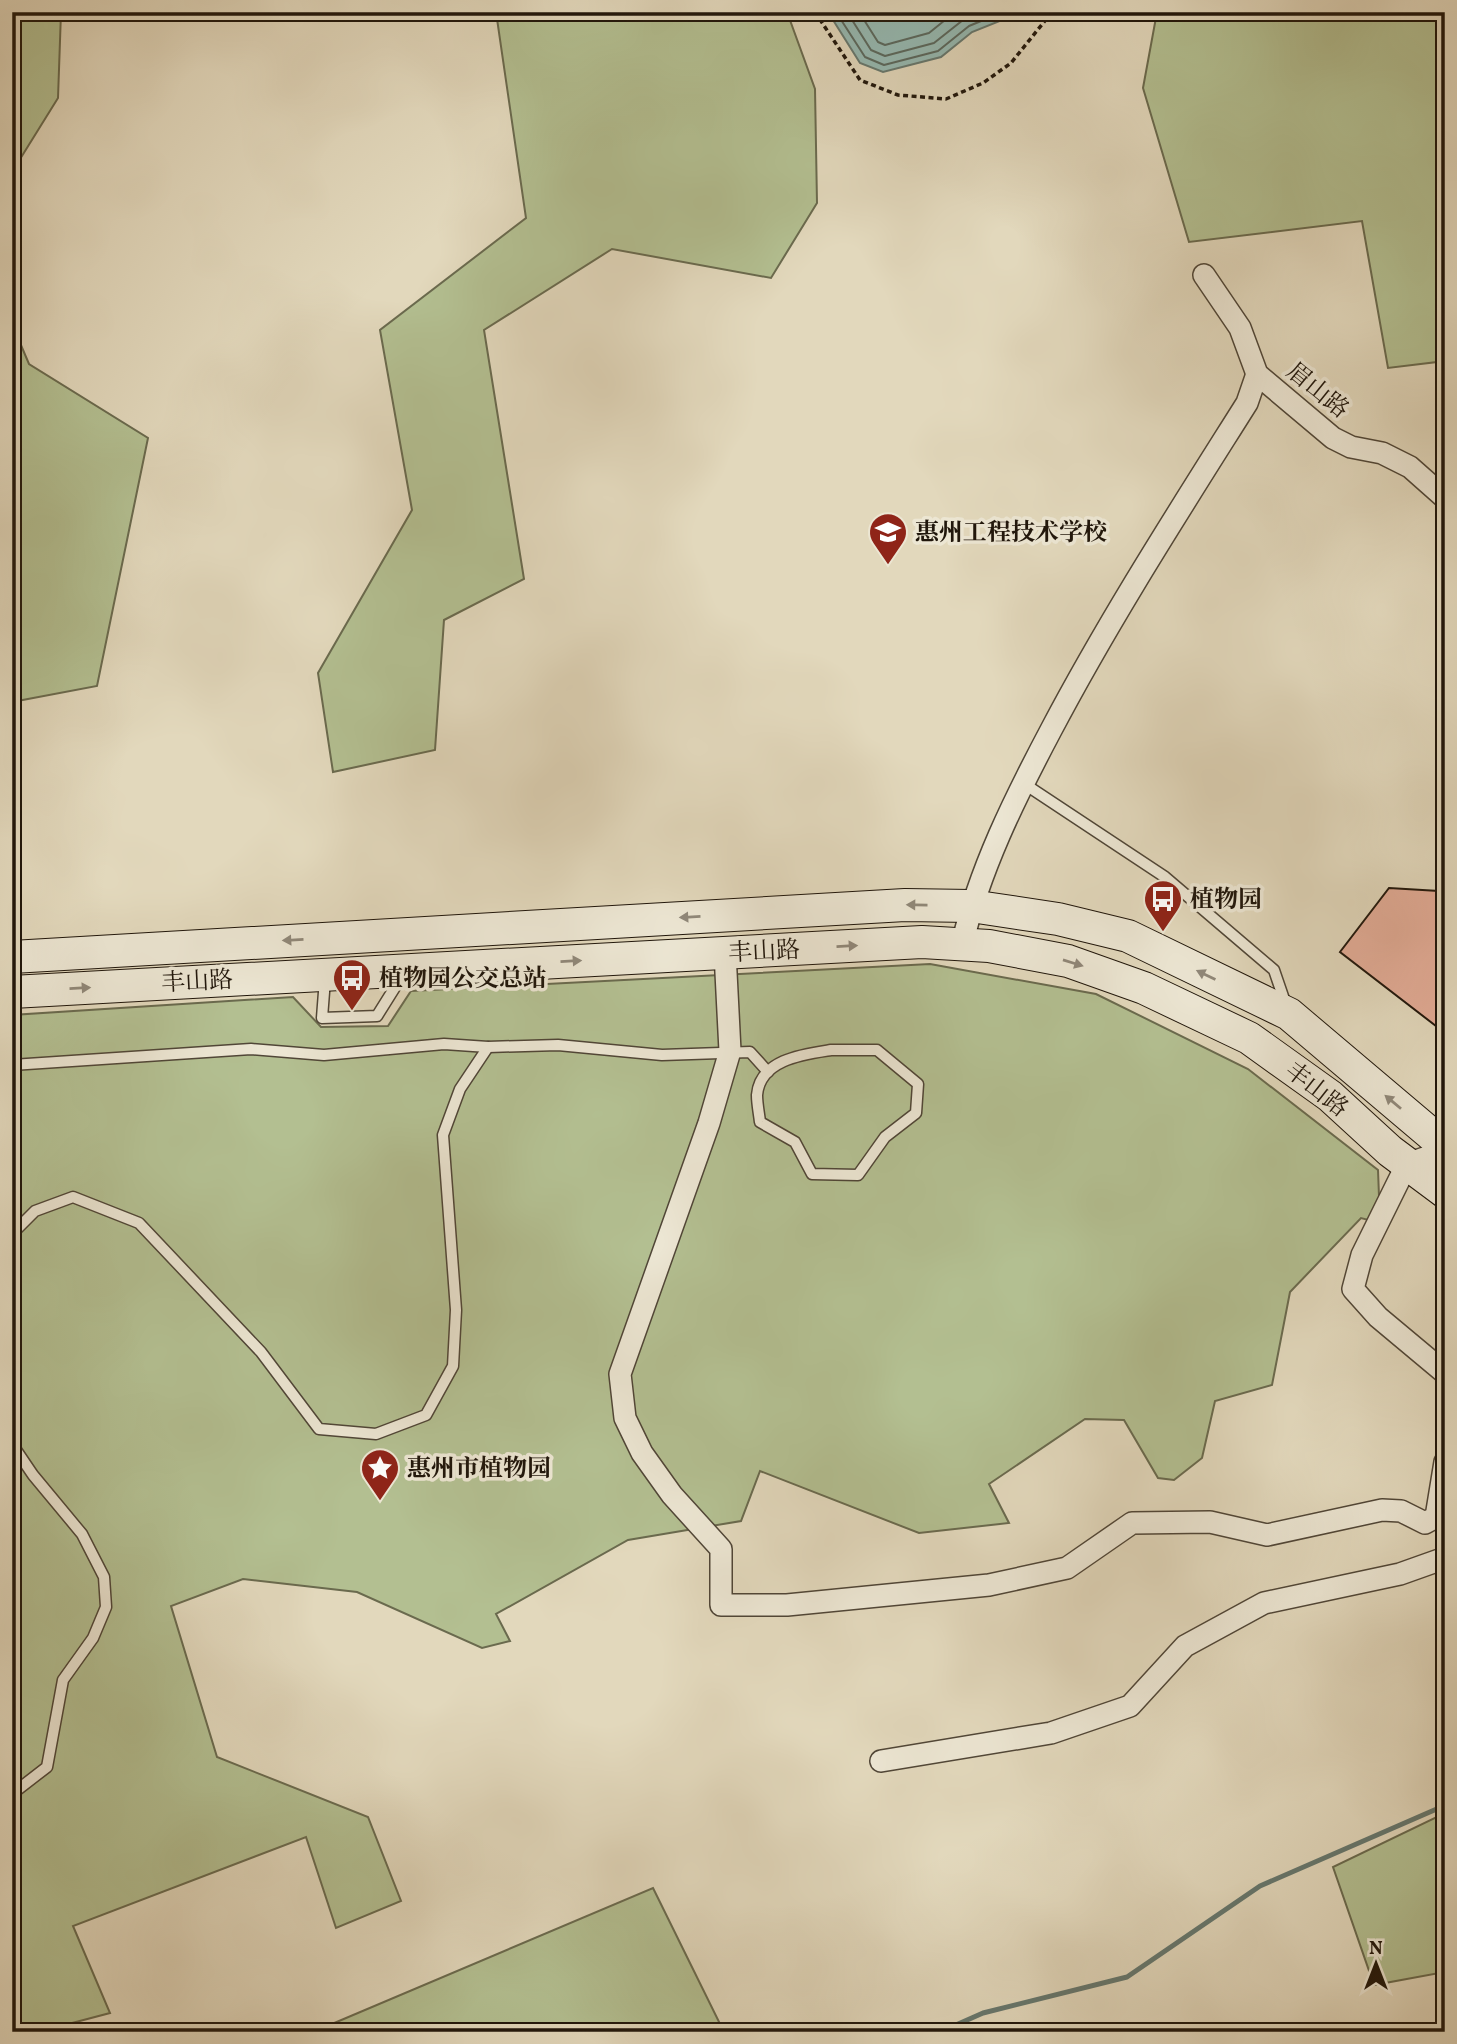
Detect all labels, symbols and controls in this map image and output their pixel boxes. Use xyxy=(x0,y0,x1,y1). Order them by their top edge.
street label: 眉山路 xyxy=(1278,356,1355,427)
school or university icon: 惠州工程技术学校 xyxy=(867,511,909,566)
place label: 惠州工程技术学校 xyxy=(915,517,1107,551)
bus stop icon: 植物园 xyxy=(1142,878,1184,933)
place label: 植物园 xyxy=(1190,884,1262,918)
one-way arrow xyxy=(906,899,928,911)
one-way arrow xyxy=(679,912,701,923)
street label: 丰山路 xyxy=(727,934,801,972)
one-way arrow xyxy=(281,935,303,946)
one-way arrow xyxy=(837,941,859,952)
one-way arrow xyxy=(561,956,583,967)
bus stop icon: 植物园公交总站 xyxy=(331,957,373,1012)
one-way arrow xyxy=(1063,959,1084,969)
place label: 植物园公交总站 xyxy=(379,963,547,997)
street label: 丰山路 xyxy=(160,964,234,1002)
one-way arrow xyxy=(1196,970,1216,981)
one-way arrow xyxy=(70,982,92,993)
street label: 丰山路 xyxy=(1277,1055,1355,1126)
one-way arrow xyxy=(1384,1095,1401,1110)
place icon: 惠州市植物园 xyxy=(359,1447,401,1502)
place label: 惠州市植物园 xyxy=(407,1453,551,1487)
north arrow xyxy=(1342,1928,1412,1998)
text: N xyxy=(1369,1936,1383,1962)

